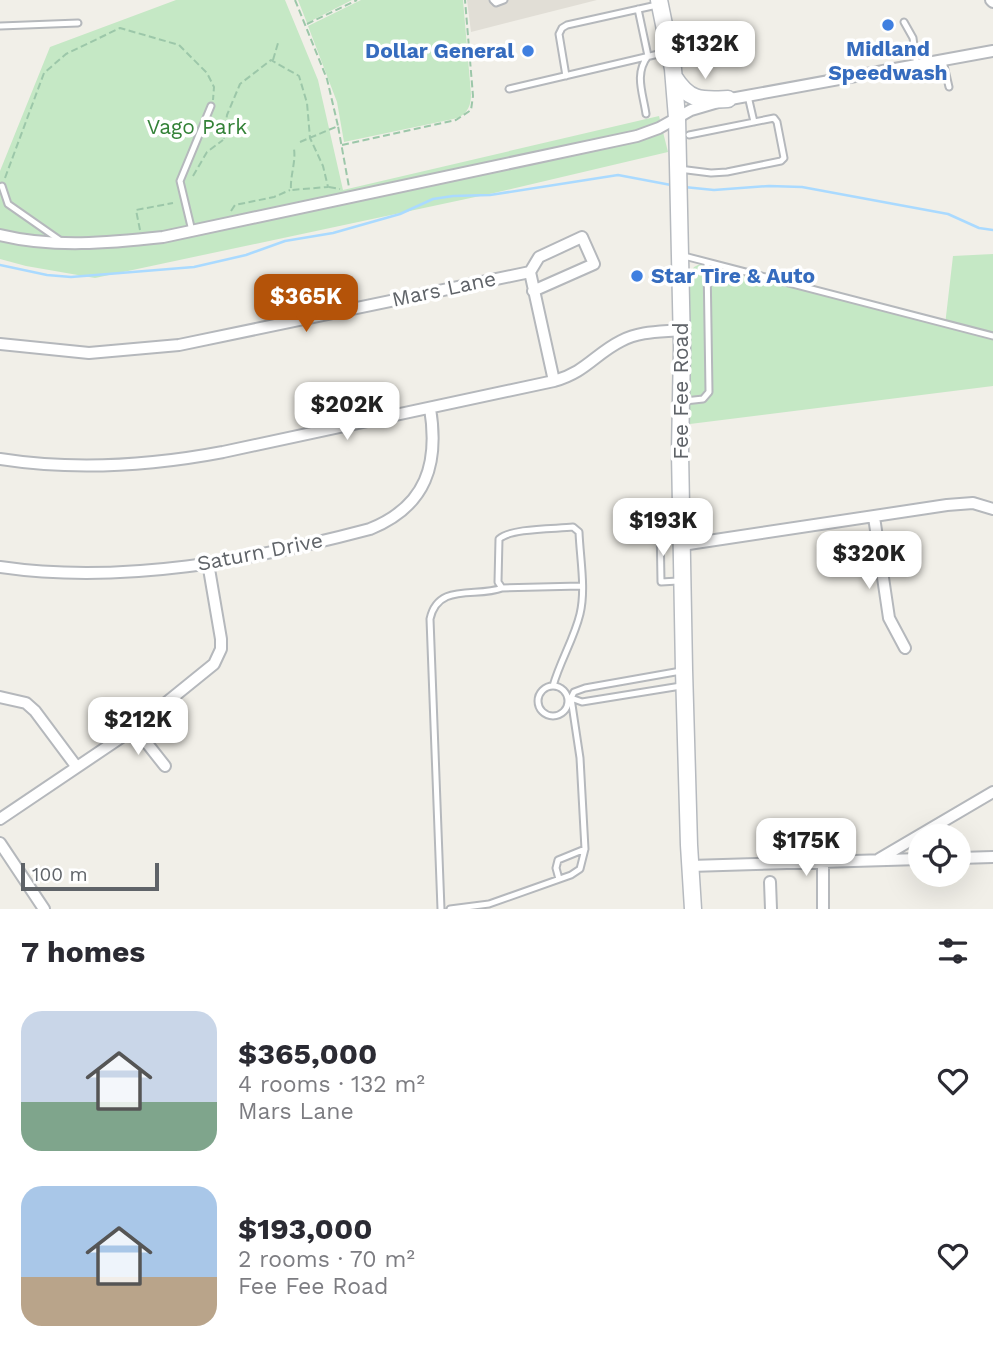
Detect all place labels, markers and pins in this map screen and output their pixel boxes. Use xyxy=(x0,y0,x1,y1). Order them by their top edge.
marker: Midland Speedwash xyxy=(880,17,896,33)
pin: $132K xyxy=(656,22,754,81)
place label: Midland Speedwash xyxy=(828,36,948,85)
place label: Dollar General xyxy=(365,38,514,63)
marker: Dollar General xyxy=(520,43,536,59)
place label: Star Tire & Auto xyxy=(651,263,815,288)
marker: Star Tire & Auto xyxy=(629,268,645,284)
pin: $365K xyxy=(257,274,355,334)
pin: $202K xyxy=(298,382,396,442)
pin: $193K xyxy=(614,498,712,558)
pin: $320K xyxy=(820,532,918,591)
pin: $212K xyxy=(89,698,187,757)
pin: $175K xyxy=(757,818,855,878)

